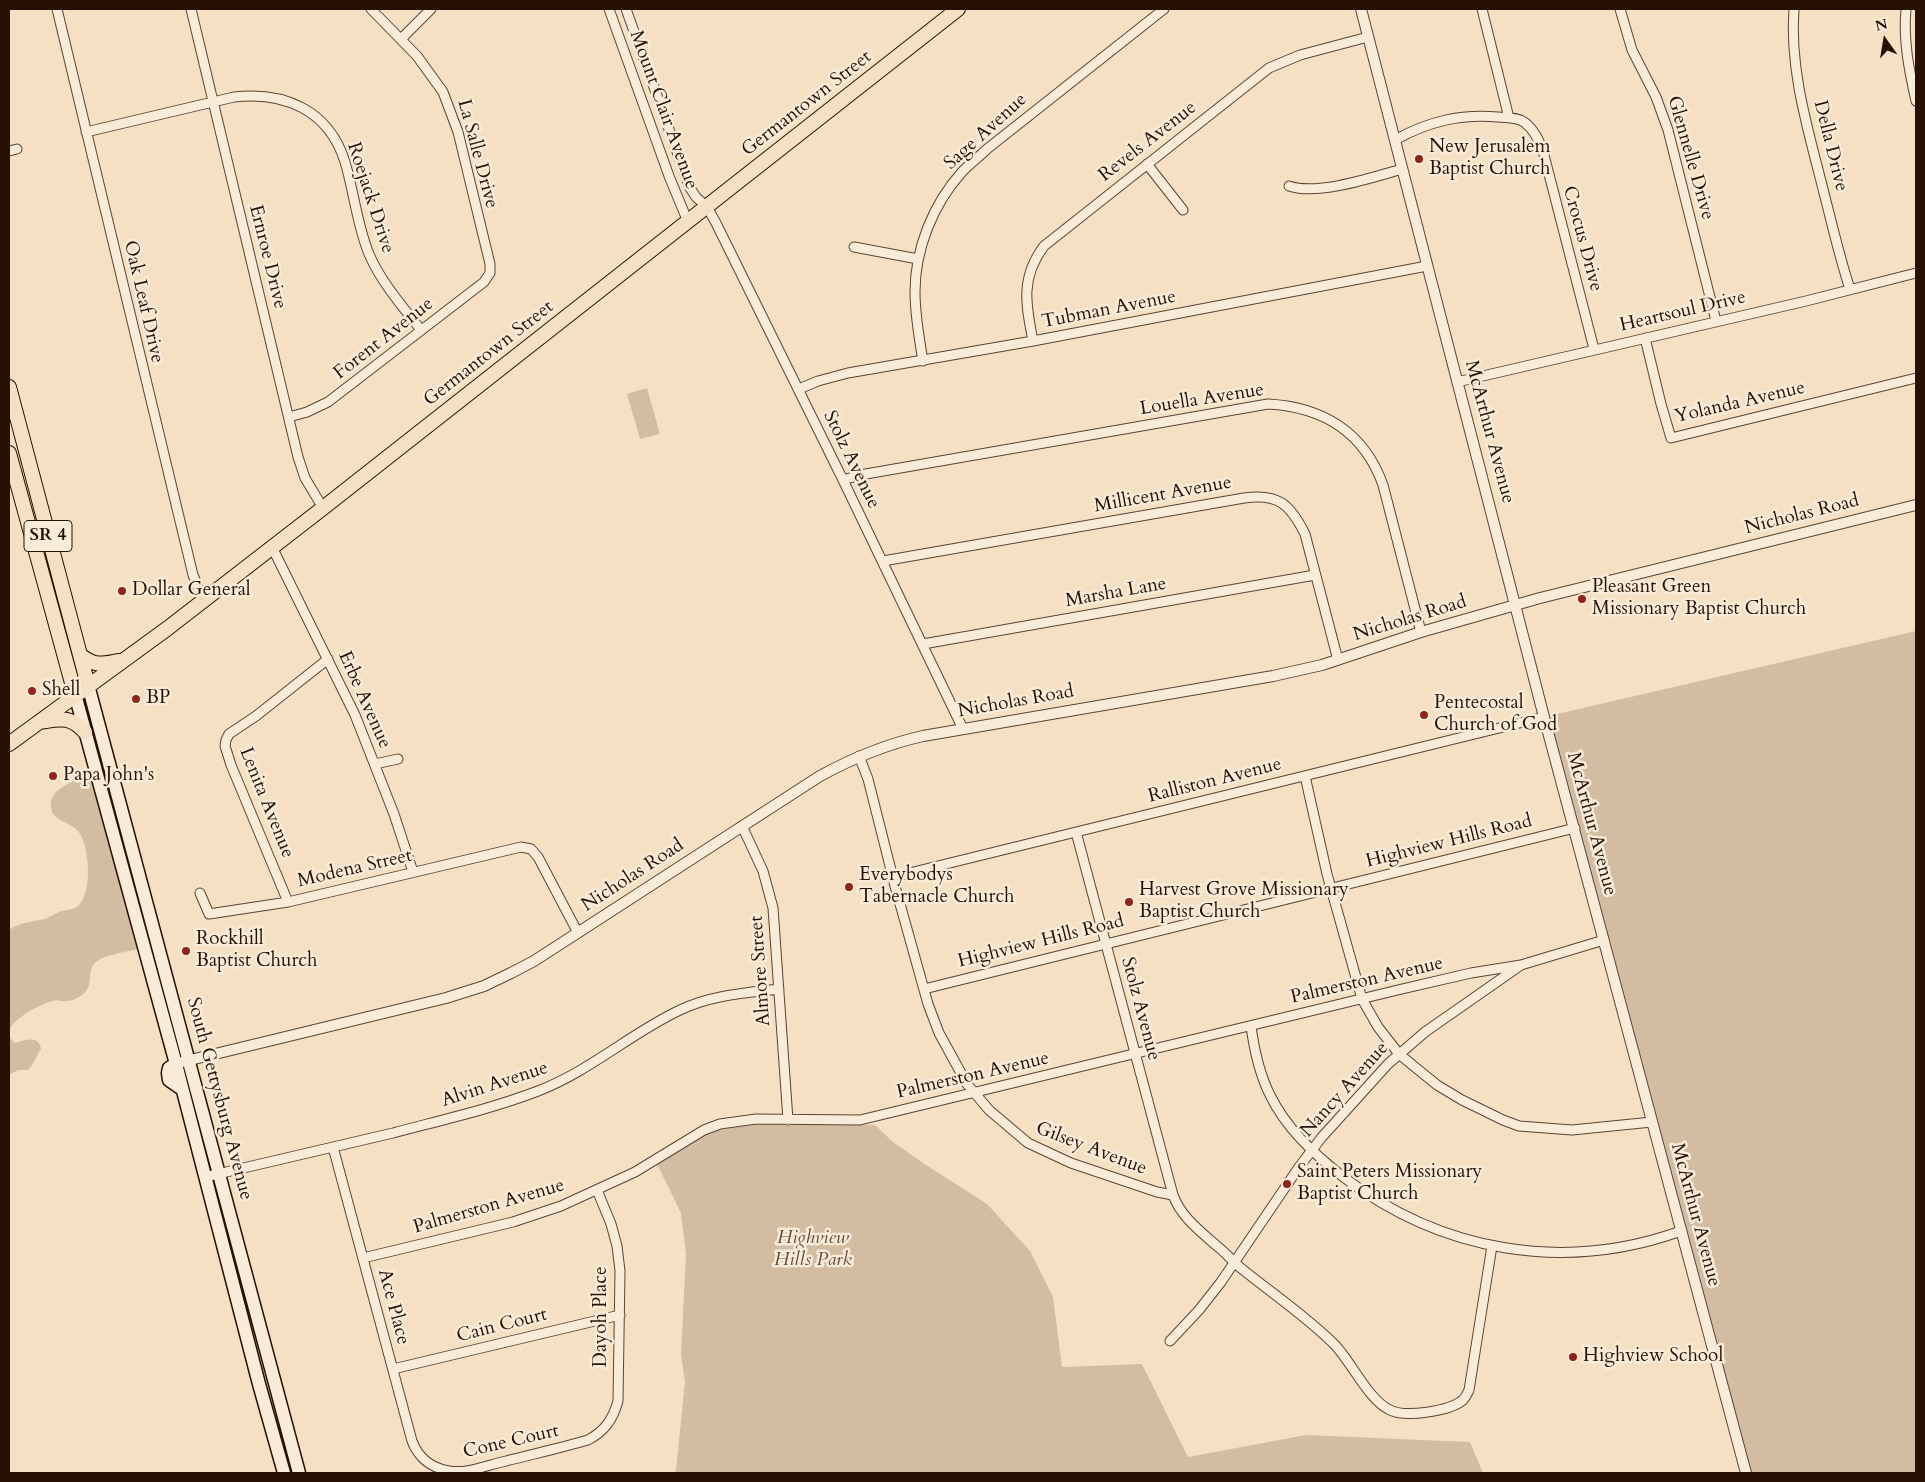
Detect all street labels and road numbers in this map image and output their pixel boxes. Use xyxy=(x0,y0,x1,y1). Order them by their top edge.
street label: Mount Clair Avenue xyxy=(624,28,702,192)
street label: Germantown Street xyxy=(737,46,877,162)
street label: Sage Avenue xyxy=(940,89,1032,175)
street label: Glennelle Drive xyxy=(1661,93,1719,223)
street label: La Salle Drive xyxy=(452,97,502,211)
street label: Revels Avenue xyxy=(1095,97,1201,187)
street label: Della Drive xyxy=(1808,98,1852,194)
street label: Roejack Drive xyxy=(341,140,399,256)
street label: Crocus Drive xyxy=(1557,184,1607,294)
street label: Ernroe Drive xyxy=(243,203,291,311)
street label: Oak Leaf Drive xyxy=(118,238,168,366)
street label: Tubman Avenue xyxy=(1040,286,1178,334)
street label: Heartsoul Drive xyxy=(1618,286,1748,338)
street label: Forent Avenue xyxy=(330,293,438,385)
street label: Germantown Street xyxy=(419,296,559,412)
street label: McArthur Avenue xyxy=(1459,358,1519,506)
street label: Yolanda Avenue xyxy=(1672,377,1808,429)
street label: Louella Avenue xyxy=(1138,379,1266,421)
street label: Stolz Avenue xyxy=(818,407,884,513)
street label: Millicent Avenue xyxy=(1093,472,1233,518)
street label: Nicholas Road xyxy=(1742,490,1862,540)
road number: SR 4 xyxy=(24,520,72,552)
street label: Marsha Lane xyxy=(1064,573,1168,613)
street label: Nicholas Road xyxy=(1351,591,1469,647)
street label: Erbe Avenue xyxy=(332,648,396,752)
street label: Nicholas Road xyxy=(956,681,1076,723)
street label: Lenita Avenue xyxy=(233,744,299,862)
street label: McArthur Avenue xyxy=(1561,750,1621,898)
street label: Ralliston Avenue xyxy=(1146,753,1284,809)
street label: Highview Hills Road xyxy=(1364,810,1534,874)
street label: Nicholas Road xyxy=(578,835,688,917)
street label: Modena Street xyxy=(296,845,414,893)
street label: Highview Hills Road xyxy=(956,910,1126,974)
street label: Almore Street xyxy=(746,915,776,1027)
street label: Palmerston Avenue xyxy=(1288,952,1446,1010)
street label: Stolz Avenue xyxy=(1115,955,1165,1063)
street label: South Gettysburg Avenue xyxy=(181,995,257,1203)
street label: Nancy Avenue xyxy=(1296,1038,1394,1142)
street label: Palmerston Avenue xyxy=(894,1047,1052,1105)
street label: Alvin Avenue xyxy=(439,1057,551,1113)
street label: Gilsey Avenue xyxy=(1032,1117,1150,1181)
street label: McArthur Avenue xyxy=(1665,1141,1725,1289)
street label: Palmerston Avenue xyxy=(411,1175,567,1239)
street label: Dayoh Place xyxy=(591,1266,613,1368)
street label: Ace Place xyxy=(372,1267,414,1347)
street label: Cain Court xyxy=(455,1304,549,1348)
street label: Cone Court xyxy=(461,1420,561,1464)

